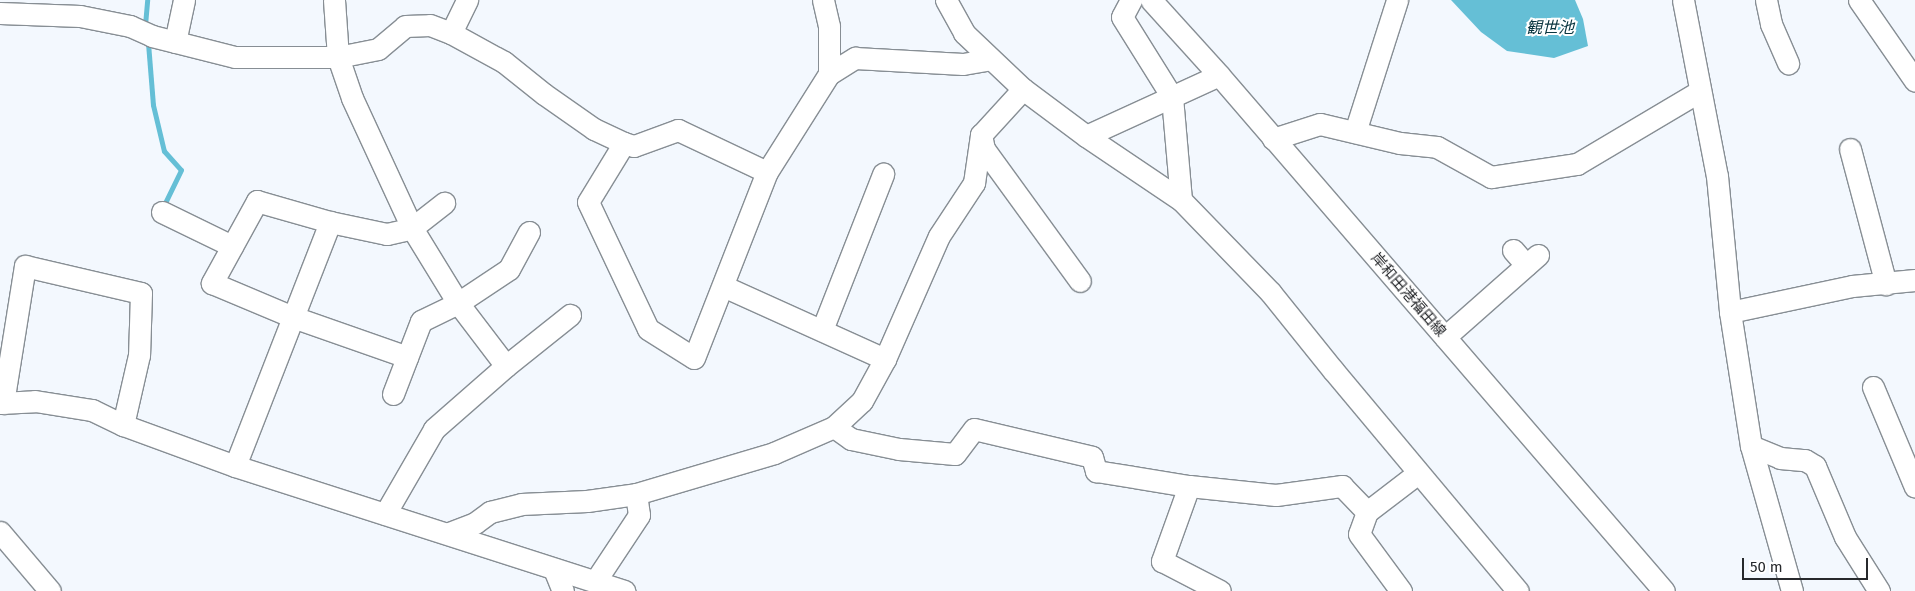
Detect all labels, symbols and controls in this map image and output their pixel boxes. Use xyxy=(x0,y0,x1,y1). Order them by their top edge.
water label: 観世池 xyxy=(1526,18,1574,38)
street label: 岸和田港福田線 xyxy=(1367,249,1449,341)
scale bar xyxy=(1745,548,1871,580)
text: 50 m xyxy=(1750,558,1783,576)

